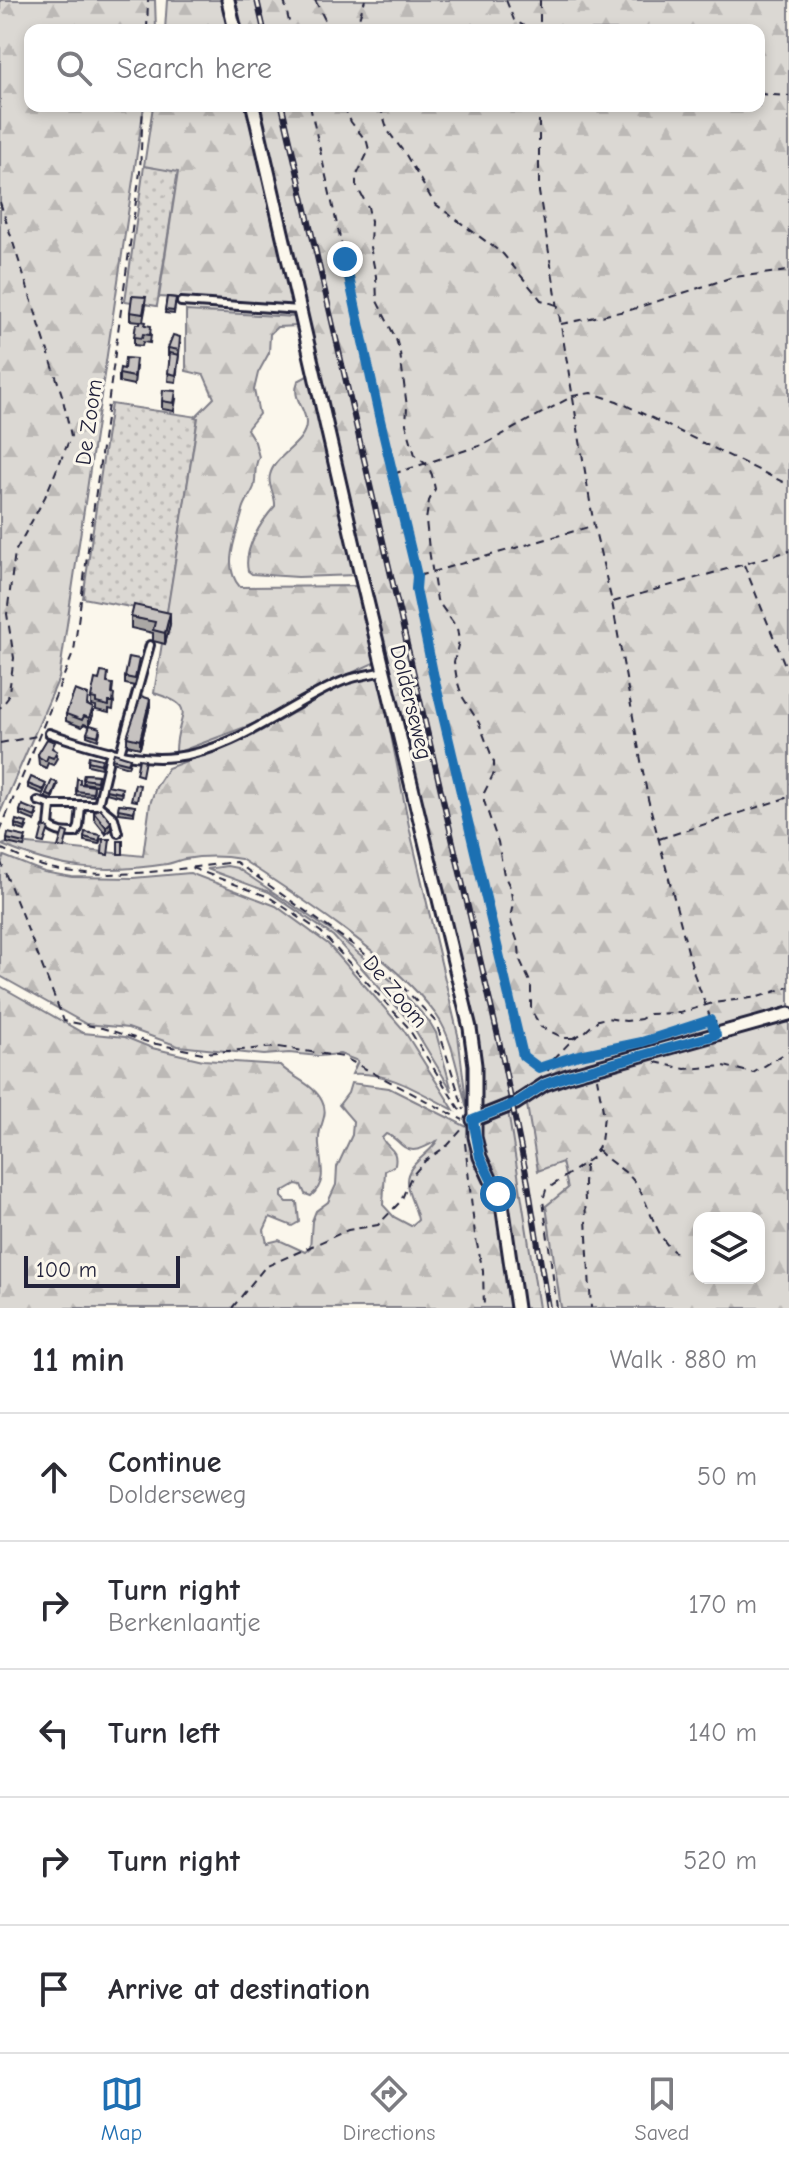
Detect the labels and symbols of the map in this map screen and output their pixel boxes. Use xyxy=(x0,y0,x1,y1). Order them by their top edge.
route end xyxy=(327,241,363,277)
street label: De Zoom xyxy=(70,378,108,467)
street label: Dolderseweg xyxy=(384,642,438,762)
street label: De Zoom xyxy=(357,950,433,1033)
route start xyxy=(480,1176,516,1212)
scale bar xyxy=(24,1252,180,1288)

